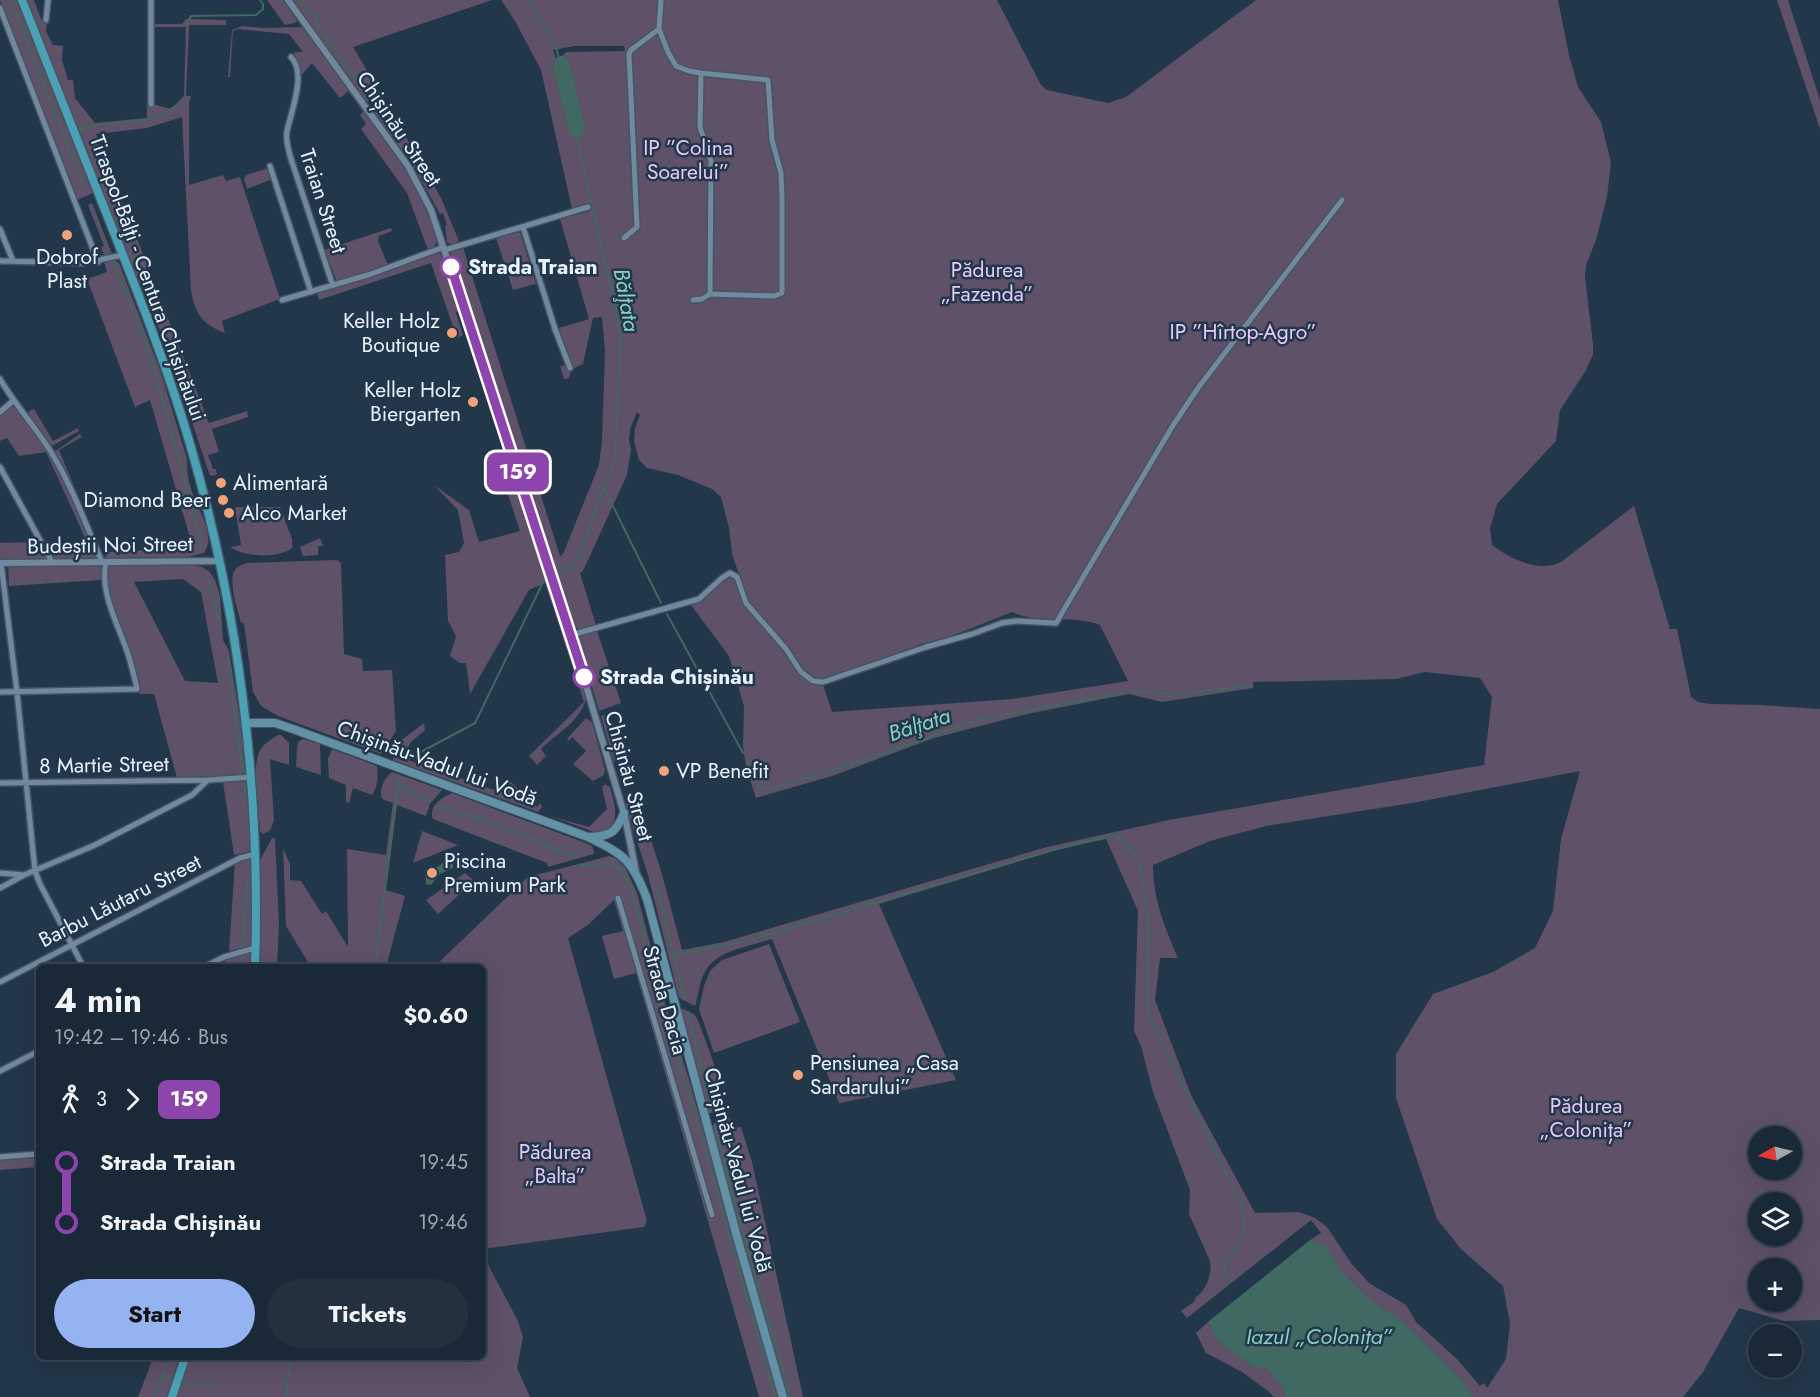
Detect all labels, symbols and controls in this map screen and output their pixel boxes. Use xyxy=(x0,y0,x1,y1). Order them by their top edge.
street label: Chișinău Street xyxy=(349,65,449,193)
street label: Tiraspol-Bălţi - Centura Chișinăului xyxy=(82,131,214,425)
park label: IP ”Colina Soarelui” xyxy=(643,133,733,187)
street label: Traian Street xyxy=(292,145,354,257)
marker: Dobrof Plast xyxy=(60,228,74,242)
place label: Dobrof Plast xyxy=(36,242,99,296)
place label: Strada Traian xyxy=(468,252,598,282)
park label: Pădurea „Fazenda” xyxy=(941,255,1033,309)
marker: Strada Traian xyxy=(440,256,462,278)
water label: Bălţata xyxy=(606,266,648,334)
place label: Keller Holz Boutique xyxy=(343,306,440,360)
park label: IP ”Hîrtop-Agro” xyxy=(1169,317,1317,347)
marker: Keller Holz Boutique xyxy=(445,326,459,340)
place label: Keller Holz Biergarten xyxy=(364,375,461,429)
marker: Keller Holz Biergarten xyxy=(466,395,480,409)
line badge: 159 xyxy=(484,452,552,492)
text: 159 xyxy=(499,457,537,487)
place label: Alimentară xyxy=(233,468,328,498)
marker: Alimentară xyxy=(214,476,228,490)
place label: Diamond Beer xyxy=(83,485,212,515)
marker: Diamond Beer xyxy=(216,493,230,507)
place label: Alco Market xyxy=(241,498,347,528)
marker: Alco Market xyxy=(222,506,236,520)
street label: Budeștii Noi Street xyxy=(27,529,193,561)
place label: Strada Chișinău xyxy=(600,662,754,692)
marker: Strada Chișinău xyxy=(573,666,595,688)
water label: Bălţata xyxy=(884,699,954,749)
street label: Chișinău Street xyxy=(597,708,661,844)
street label: Chișinău-Vadul lui Vodă xyxy=(333,713,541,813)
street label: 8 Martie Street xyxy=(39,749,169,781)
place label: VP Benefit xyxy=(676,756,769,786)
marker: VP Benefit xyxy=(657,764,671,778)
place label: Piscina Premium Park xyxy=(444,846,567,900)
street label: Barbu Lăutaru Street xyxy=(34,847,206,955)
marker: Piscina Premium Park xyxy=(425,866,439,880)
street label: Strada Dacia xyxy=(635,942,695,1058)
text: 4 min xyxy=(54,977,142,1024)
text: $0.60 xyxy=(403,999,468,1031)
text: 19:42 – 19:46 · Bus xyxy=(54,1023,228,1052)
place label: Pensiunea „Casa Sardarului” xyxy=(810,1048,959,1102)
street label: Chișinău-Vadul lui Vodă xyxy=(696,1064,780,1276)
marker: Pensiunea „Casa Sardarului” xyxy=(791,1068,805,1082)
icon: walk xyxy=(54,1083,87,1116)
icon: forward xyxy=(116,1083,149,1116)
text: 159 xyxy=(170,1084,208,1114)
text: 3 xyxy=(96,1085,107,1114)
park label: Pădurea „Colonița” xyxy=(1539,1091,1633,1145)
north arrow xyxy=(1748,1126,1802,1180)
map controls xyxy=(1748,1126,1802,1378)
park label: Pădurea „Balta” xyxy=(519,1137,591,1191)
text: Strada Traian xyxy=(100,1146,236,1178)
text: 19:45 xyxy=(419,1148,468,1177)
button: layers xyxy=(1748,1192,1802,1246)
text: Strada Chișinău xyxy=(100,1206,261,1238)
text: 19:46 xyxy=(418,1208,468,1237)
button: + xyxy=(1748,1258,1802,1312)
button: Start xyxy=(54,1279,255,1348)
button: Tickets xyxy=(267,1279,468,1348)
water label: Iazul „Colonița” xyxy=(1246,1320,1393,1352)
button: − xyxy=(1748,1324,1802,1378)

